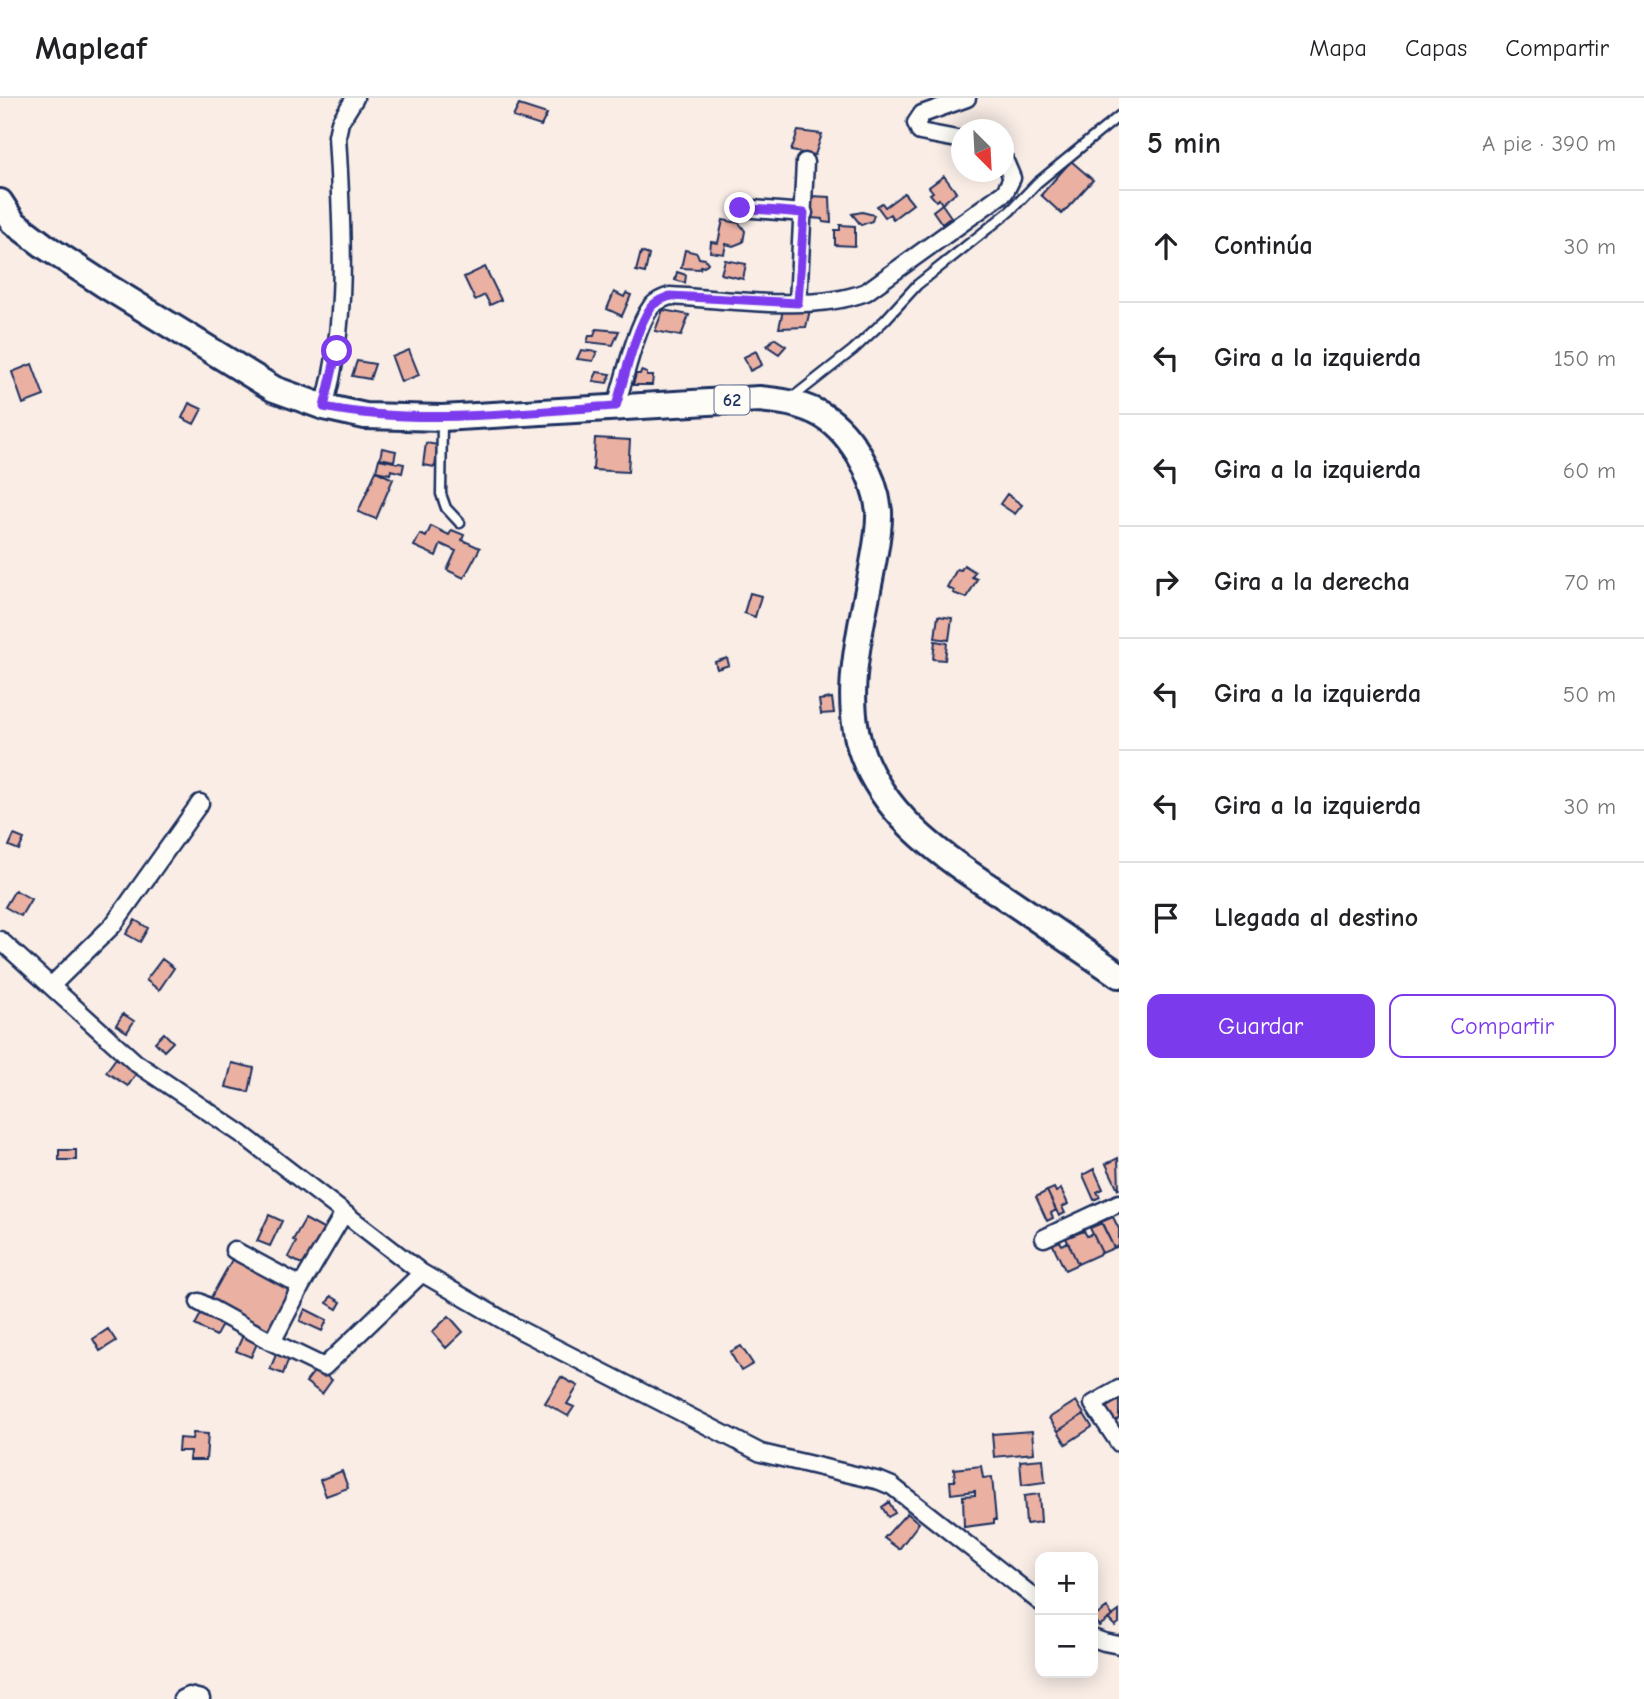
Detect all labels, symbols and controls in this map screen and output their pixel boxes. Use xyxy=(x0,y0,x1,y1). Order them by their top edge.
text: Mapleaf xyxy=(35,29,147,67)
text: Mapa xyxy=(1309,34,1367,62)
text: Capas xyxy=(1405,34,1467,62)
text: Compartir xyxy=(1505,34,1609,62)
north arrow xyxy=(951,119,1014,182)
text: 5 min xyxy=(1147,126,1221,161)
text: A pie · 390 m xyxy=(1482,130,1616,157)
route end xyxy=(724,192,755,223)
icon: ahead xyxy=(1147,227,1185,265)
text: Continúa xyxy=(1214,231,1313,261)
text: 30 m xyxy=(1564,233,1616,260)
route start xyxy=(321,335,352,366)
icon: left xyxy=(1147,339,1185,377)
text: Gira a la izquierda xyxy=(1214,343,1421,373)
text: 150 m xyxy=(1554,345,1616,372)
road number: 62 xyxy=(714,386,750,414)
icon: left xyxy=(1147,451,1185,489)
text: Gira a la izquierda xyxy=(1214,455,1421,485)
text: 60 m xyxy=(1563,457,1616,484)
icon: right xyxy=(1147,563,1185,601)
text: Gira a la derecha xyxy=(1214,567,1410,597)
text: 70 m xyxy=(1564,569,1616,596)
icon: left xyxy=(1147,675,1185,713)
text: Gira a la izquierda xyxy=(1214,679,1421,709)
text: 50 m xyxy=(1563,681,1616,708)
icon: left xyxy=(1147,787,1185,825)
text: Gira a la izquierda xyxy=(1214,791,1421,821)
text: 30 m xyxy=(1564,793,1616,820)
icon: arrive xyxy=(1147,899,1185,937)
text: Llegada al destino xyxy=(1214,903,1418,933)
button: Guardar xyxy=(1147,994,1375,1058)
button: Compartir xyxy=(1389,994,1616,1058)
map controls xyxy=(1035,1552,1098,1678)
button: + xyxy=(1035,1552,1098,1615)
button: − xyxy=(1035,1615,1098,1678)

